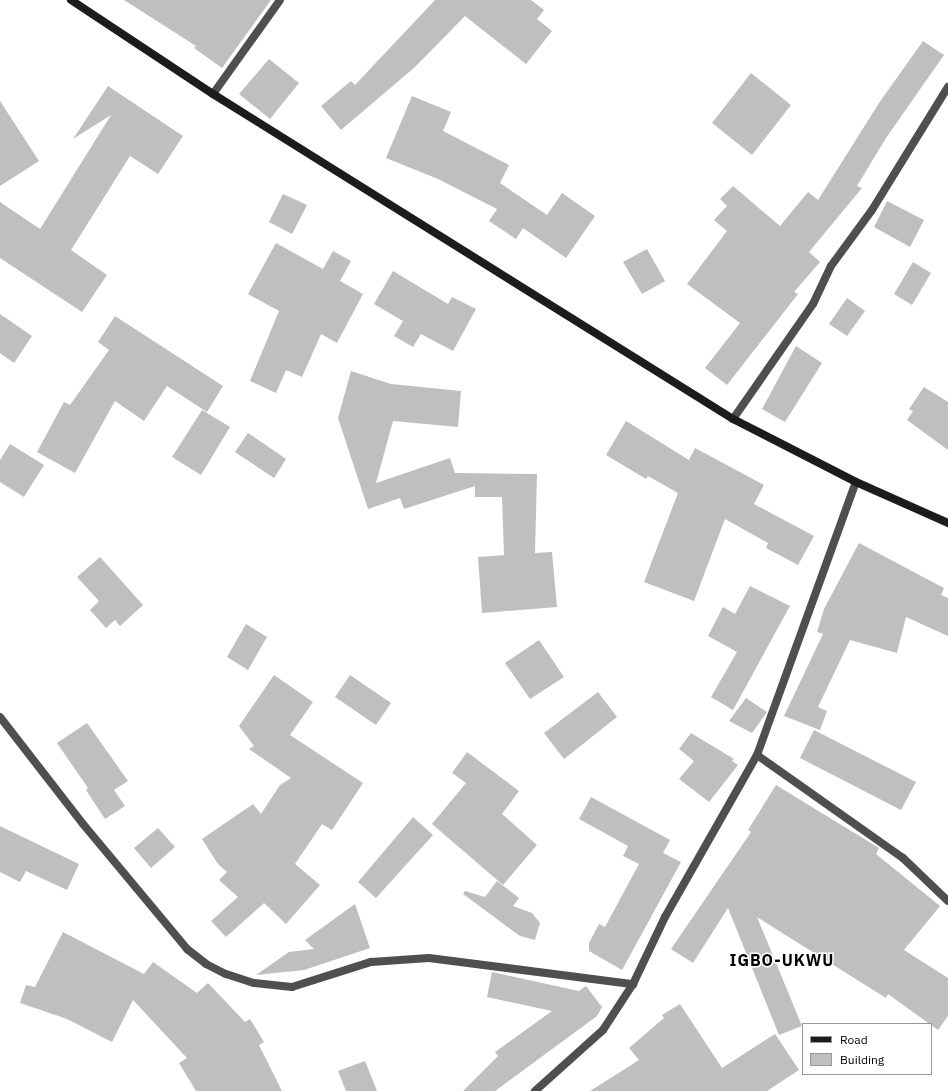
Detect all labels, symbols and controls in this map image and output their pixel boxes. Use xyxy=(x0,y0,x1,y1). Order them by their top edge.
district label: IGBO-UKWU xyxy=(730,950,834,970)
legend xyxy=(802,1023,932,1075)
text: Road xyxy=(840,1032,868,1047)
text: Building xyxy=(840,1052,884,1067)

